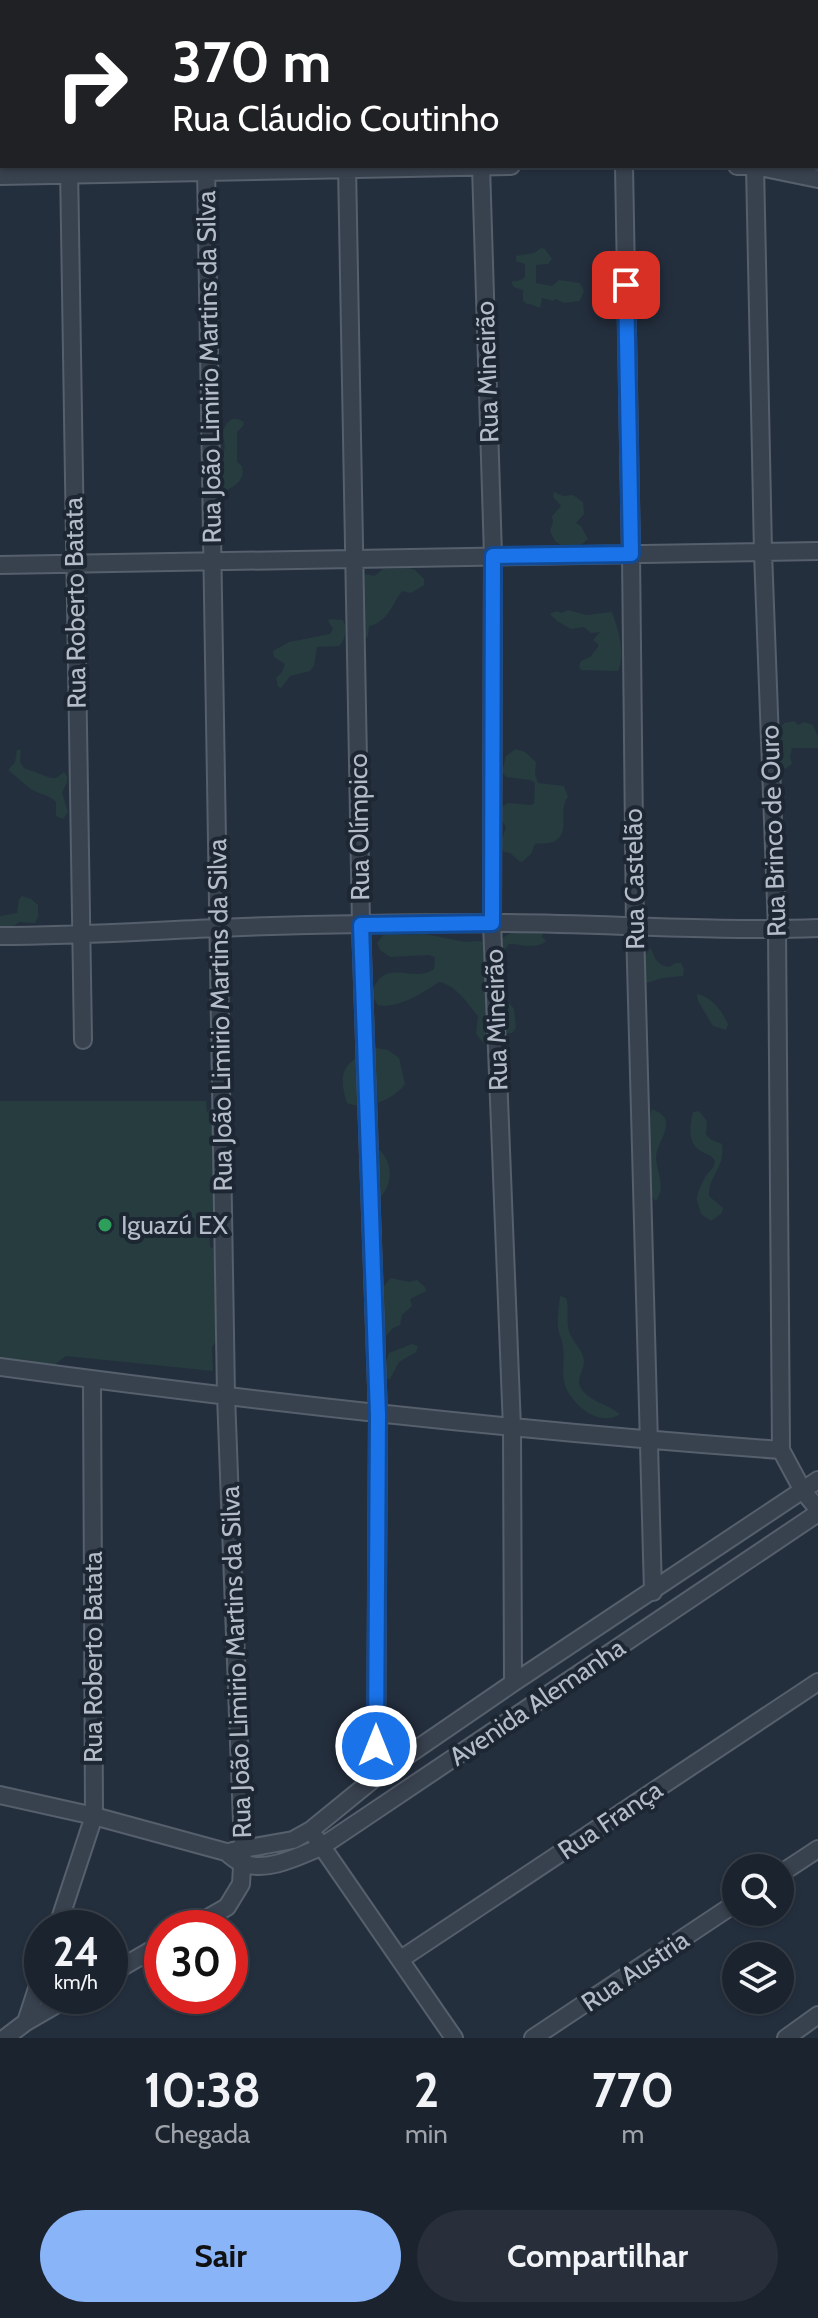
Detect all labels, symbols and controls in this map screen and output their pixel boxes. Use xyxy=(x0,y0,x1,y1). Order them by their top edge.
text: 370 m xyxy=(172,28,331,96)
icon: right xyxy=(40,32,144,136)
text: Rua Cláudio Coutinho xyxy=(172,96,499,140)
street label: Rua João Limirio Martins da Silva xyxy=(190,190,228,544)
pin xyxy=(592,251,660,319)
icon: arrive xyxy=(604,263,648,307)
street label: Rua Mineirão xyxy=(469,301,505,443)
street label: Rua Roberto Batata xyxy=(57,496,93,709)
street label: Rua Brinco de Ouro xyxy=(753,724,793,938)
street label: Rua Olímpico xyxy=(342,753,376,901)
street label: Rua Castelão xyxy=(617,808,651,950)
street label: Rua João Limirio Martins da Silva xyxy=(201,838,239,1192)
street label: Rua Mineirão xyxy=(478,949,514,1091)
place label: Iguazú EX xyxy=(121,1209,228,1241)
marker: Iguazú EX xyxy=(96,1216,114,1234)
street label: Rua João Limirio Martins da Silva xyxy=(214,1485,258,1839)
street label: Rua Roberto Batata xyxy=(77,1551,109,1763)
street label: Avenida Alemanha xyxy=(443,1631,631,1773)
position arrow xyxy=(334,1704,418,1788)
street label: Rua França xyxy=(552,1773,669,1867)
map controls xyxy=(722,1854,794,2014)
button: search xyxy=(722,1854,794,1926)
speed limit sign: 30 xyxy=(144,1910,248,2014)
street label: Rua Austria xyxy=(575,1923,695,2018)
text: 24 xyxy=(53,1927,99,1976)
button: layers xyxy=(722,1942,794,2014)
text: km/h xyxy=(54,1970,98,1994)
text: 10:38 xyxy=(144,2061,261,2119)
text: 2 xyxy=(414,2061,439,2119)
text: 770 xyxy=(592,2061,674,2119)
text: Chegada xyxy=(155,2118,250,2150)
text: min xyxy=(405,2118,448,2150)
text: m xyxy=(621,2118,644,2150)
button: Sair xyxy=(40,2210,401,2302)
button: Compartilhar xyxy=(417,2210,778,2302)

